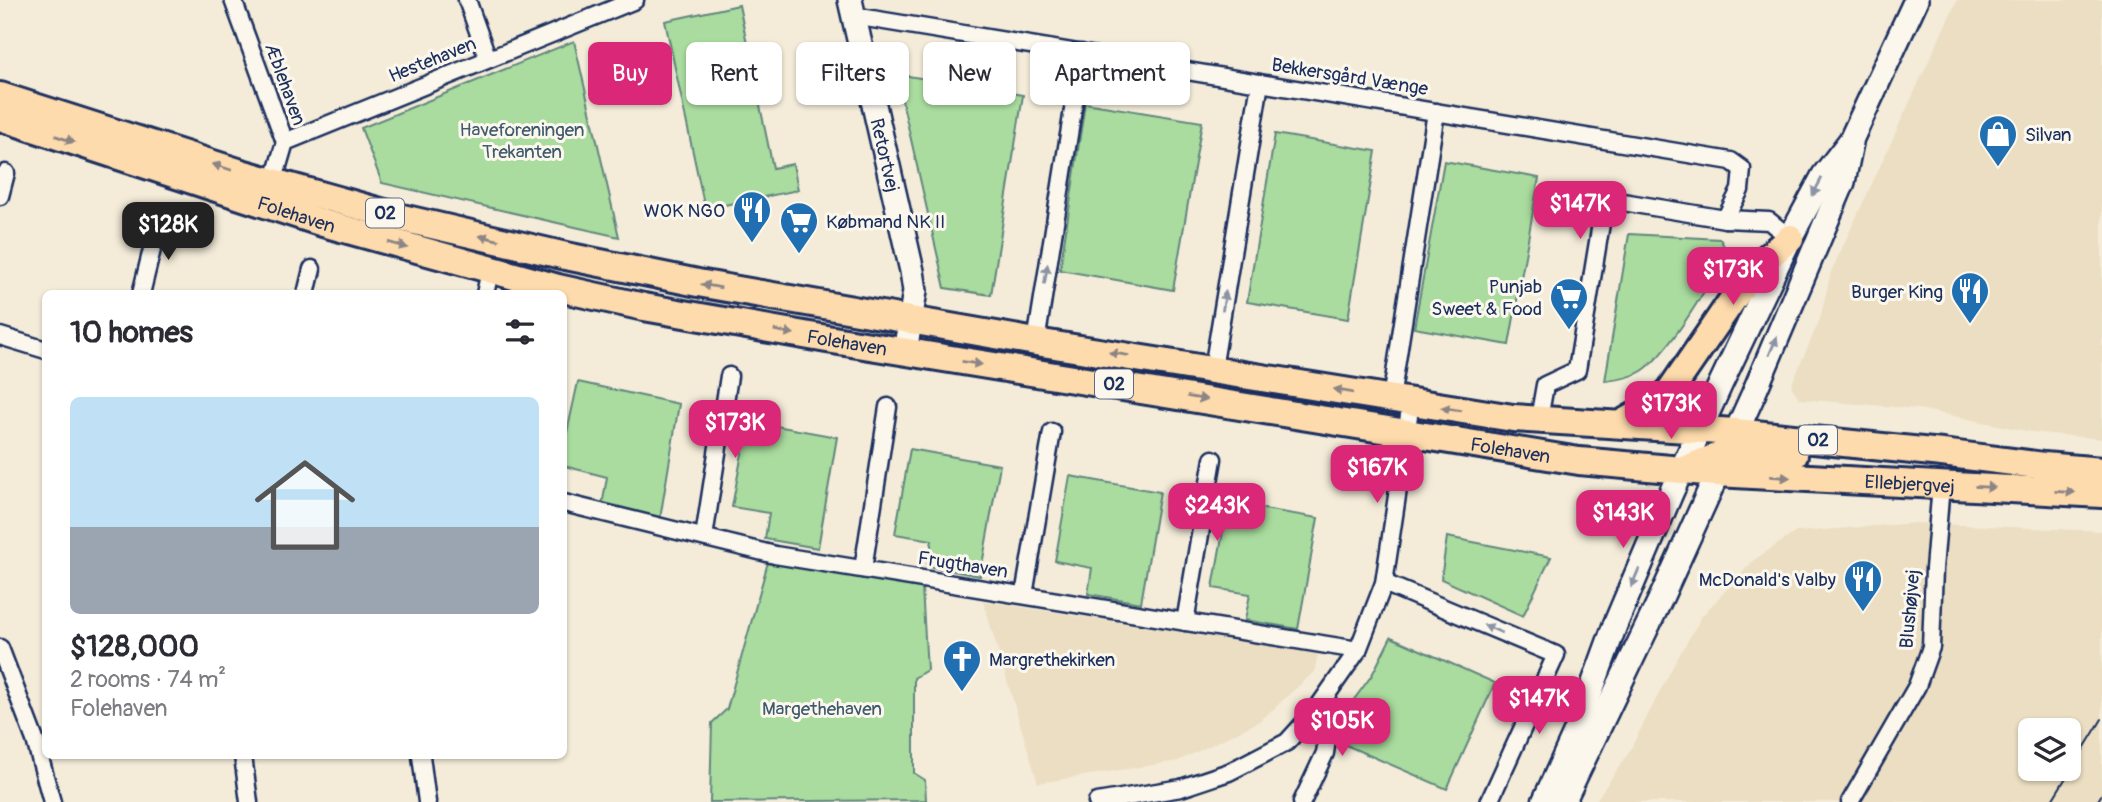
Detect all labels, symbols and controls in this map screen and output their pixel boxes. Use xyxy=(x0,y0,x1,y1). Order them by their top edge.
street label: Hestehaven xyxy=(385,32,480,88)
street label: Æblehaven xyxy=(259,40,311,129)
chip: Buy xyxy=(588,42,672,105)
chip: Rent xyxy=(686,42,782,105)
chip: Filters xyxy=(796,42,909,105)
chip: New xyxy=(923,42,1016,105)
chip: Apartment xyxy=(1030,42,1190,105)
street label: Bekkersgård Vænge xyxy=(1270,53,1430,101)
shop icon: Silvan xyxy=(1977,113,2019,168)
street label: Retortvej xyxy=(864,116,905,194)
park label: Haveforeningen Trekanten xyxy=(460,118,584,164)
place label: Silvan xyxy=(2025,123,2072,147)
one-way arrow xyxy=(54,134,75,145)
one-way arrow xyxy=(211,161,232,172)
one-way arrow xyxy=(1812,177,1824,197)
pin: $147K xyxy=(1531,182,1629,241)
restaurant icon: WOK NGO xyxy=(731,189,773,244)
text: $147K xyxy=(1550,189,1610,218)
street label: Folehaven xyxy=(254,191,338,239)
road number: O2 xyxy=(366,198,404,228)
place label: WOK NGO xyxy=(644,199,725,223)
supermarket icon: Købmand NK II xyxy=(778,200,820,255)
pin: $128K xyxy=(119,202,217,262)
text: $128K xyxy=(138,210,198,239)
place label: Købmand NK II xyxy=(826,210,945,234)
one-way arrow xyxy=(478,233,500,244)
one-way arrow xyxy=(388,241,409,251)
pin: $173K xyxy=(1684,247,1782,307)
text: $173K xyxy=(1703,255,1763,284)
one-way arrow xyxy=(1041,263,1052,285)
restaurant icon: Burger King xyxy=(1949,270,1991,325)
place label: Punjab Sweet & Food xyxy=(1431,275,1542,321)
supermarket icon: Punjab Sweet & Food xyxy=(1548,276,1590,331)
one-way arrow xyxy=(700,280,722,291)
place label: Burger King xyxy=(1851,280,1943,304)
one-way arrow xyxy=(1219,290,1230,312)
icon: filters xyxy=(501,313,539,351)
text: 10 homes xyxy=(70,314,193,351)
street label: Folehaven xyxy=(805,325,889,362)
one-way arrow xyxy=(773,326,795,337)
one-way arrow xyxy=(1768,336,1779,357)
one-way arrow xyxy=(1108,348,1130,359)
one-way arrow xyxy=(961,357,983,368)
road number: O2 xyxy=(1095,370,1133,398)
pin: $173K xyxy=(1622,382,1720,441)
one-way arrow xyxy=(1332,385,1354,396)
text: $173K xyxy=(1641,389,1701,418)
one-way arrow xyxy=(1186,393,1208,404)
pin: $173K xyxy=(686,400,784,460)
one-way arrow xyxy=(1440,403,1462,414)
text: $173K xyxy=(705,408,765,437)
road number: O2 xyxy=(1799,426,1837,454)
street label: Folehaven xyxy=(1469,433,1552,469)
icon: home xyxy=(242,442,368,568)
pin: $167K xyxy=(1328,446,1426,505)
text: $167K xyxy=(1347,453,1407,482)
street label: Ellebjergvej xyxy=(1864,470,1955,499)
one-way arrow xyxy=(1769,471,1791,482)
one-way arrow xyxy=(1974,482,1996,493)
pin: $243K xyxy=(1168,484,1266,543)
one-way arrow xyxy=(2054,486,2076,497)
pin: $143K xyxy=(1574,490,1672,550)
text: $243K xyxy=(1184,491,1250,520)
text: $143K xyxy=(1592,498,1654,527)
street label: Frugthaven xyxy=(916,546,1010,584)
restaurant icon: McDonald's Valby xyxy=(1842,558,1884,613)
one-way arrow xyxy=(1629,568,1640,589)
place label: McDonald's Valby xyxy=(1699,568,1836,592)
street label: Blushøjvej xyxy=(1895,569,1925,650)
one-way arrow xyxy=(1483,623,1503,635)
text: $128,000 xyxy=(70,628,199,665)
church icon: Margrethekirken xyxy=(941,638,983,693)
place label: Margrethekirken xyxy=(989,648,1115,672)
text: 2 rooms · 74 m² xyxy=(70,665,226,694)
pin: $147K xyxy=(1490,676,1588,736)
text: $147K xyxy=(1509,684,1569,713)
text: Folehaven xyxy=(70,694,168,723)
park label: Margethehaven xyxy=(762,697,882,721)
pin: $105K xyxy=(1293,698,1391,758)
text: $105K xyxy=(1310,706,1374,735)
map controls xyxy=(2018,718,2081,781)
button: layers xyxy=(2018,718,2081,781)

